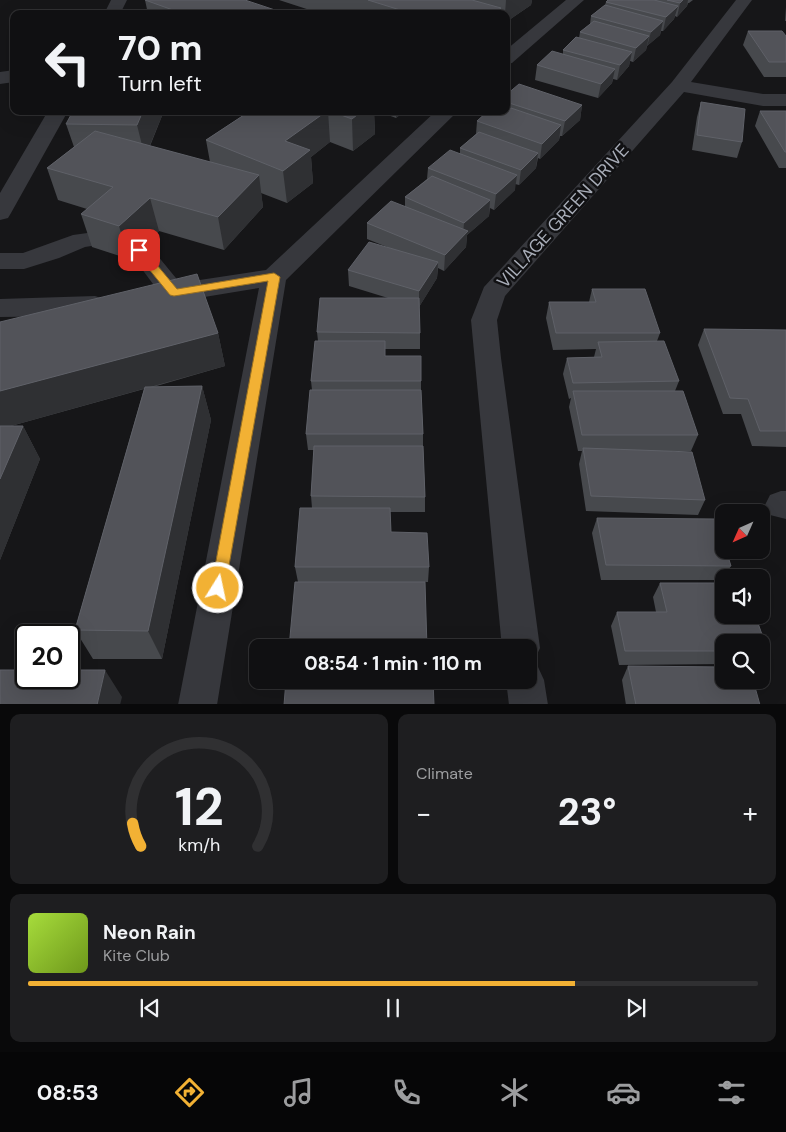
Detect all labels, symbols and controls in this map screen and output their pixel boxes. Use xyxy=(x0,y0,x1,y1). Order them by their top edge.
text: 70 m xyxy=(118,25,202,71)
icon: left xyxy=(35,30,100,95)
text: Turn left xyxy=(118,69,202,98)
street label: VILLAGE GREEN DRIVE xyxy=(492,139,634,293)
pin xyxy=(118,229,160,271)
icon: arrive xyxy=(125,236,153,264)
north arrow xyxy=(715,504,770,559)
map controls xyxy=(715,504,770,689)
position arrow xyxy=(191,561,243,613)
button: sound xyxy=(715,569,770,624)
speed limit sign: 20 xyxy=(15,624,80,689)
button: search xyxy=(715,634,770,689)
text: 08:54 · 1 min · 110 m xyxy=(304,651,482,676)
text: Climate xyxy=(416,763,473,784)
text: 12 xyxy=(175,773,223,841)
text: 23° xyxy=(558,787,616,837)
text: − xyxy=(416,795,431,832)
text: + xyxy=(743,795,758,832)
text: km/h xyxy=(178,833,220,857)
text: Neon Rain xyxy=(103,920,196,945)
text: Kite Club xyxy=(103,945,170,966)
icon: previous xyxy=(136,994,164,1022)
icon: pause xyxy=(379,994,407,1022)
icon: next xyxy=(622,994,650,1022)
icon: directions xyxy=(172,1075,207,1110)
icon: music xyxy=(281,1075,316,1110)
icon: phone xyxy=(389,1075,424,1110)
icon: climate xyxy=(497,1075,532,1110)
icon: car xyxy=(606,1075,641,1110)
icon: filters xyxy=(714,1075,749,1110)
text: 08:53 xyxy=(37,1078,99,1107)

